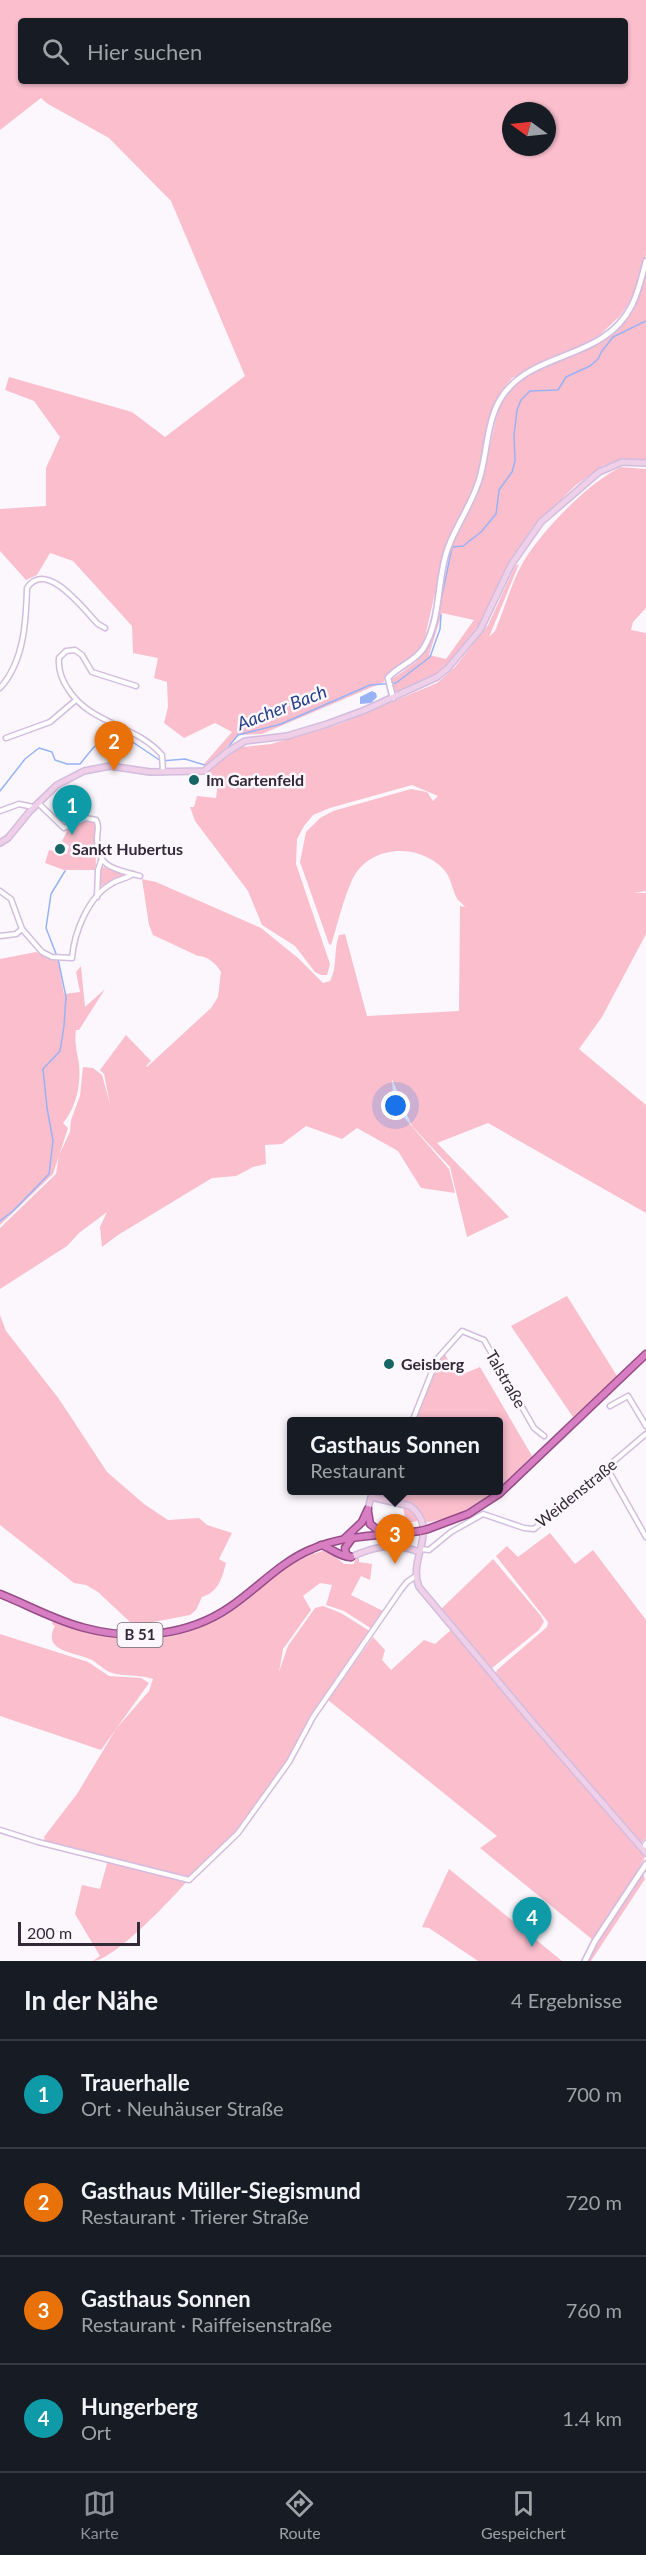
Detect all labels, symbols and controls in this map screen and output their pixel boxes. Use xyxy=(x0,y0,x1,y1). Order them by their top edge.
search box xyxy=(18,18,628,84)
icon: search xyxy=(39,35,72,68)
text: Hier suchen xyxy=(87,38,202,65)
north arrow xyxy=(502,102,556,156)
water label: Aacher Bach xyxy=(233,680,330,735)
pin: 2 xyxy=(94,722,134,771)
place label: Im Gartenfeld xyxy=(206,770,304,789)
marker: Im Gartenfeld xyxy=(187,773,201,787)
pin: 1 xyxy=(52,786,92,835)
place label: Sankt Hubertus xyxy=(72,839,183,858)
marker: Sankt Hubertus xyxy=(53,842,67,856)
your location xyxy=(381,1091,410,1120)
street label: Talstraße xyxy=(482,1347,531,1411)
place label: Geisberg xyxy=(401,1354,465,1373)
marker: Geisberg xyxy=(382,1357,396,1371)
popup xyxy=(287,1417,503,1495)
text: Gasthaus Sonnen xyxy=(310,1431,480,1458)
street label: Weidenstraße xyxy=(531,1454,620,1531)
text: Restaurant xyxy=(310,1458,405,1482)
pin: 3 xyxy=(376,1514,414,1564)
road number: B 51 xyxy=(118,1623,162,1647)
pin: 4 xyxy=(512,1898,552,1947)
scale bar xyxy=(18,1919,140,1946)
text: 200 m xyxy=(27,1923,72,1942)
text: In der Nähe xyxy=(24,1984,158,2016)
text: 4 Ergebnisse xyxy=(511,1988,622,2012)
text: Trauerhalle xyxy=(81,2069,190,2096)
text: 1 xyxy=(38,2082,49,2106)
text: 700 m xyxy=(566,2082,622,2106)
text: Ort · Neuhäuser Straße xyxy=(81,2096,284,2120)
text: Gasthaus Müller-Siegismund xyxy=(81,2177,361,2204)
text: 2 xyxy=(38,2190,49,2214)
text: 720 m xyxy=(566,2190,622,2214)
text: Restaurant · Trierer Straße xyxy=(81,2204,309,2228)
text: Gasthaus Sonnen xyxy=(81,2285,251,2312)
text: 3 xyxy=(38,2298,49,2322)
text: 760 m xyxy=(566,2298,622,2322)
text: Restaurant · Raiffeisenstraße xyxy=(81,2312,332,2336)
text: Hungerberg xyxy=(81,2393,198,2420)
text: 4 xyxy=(38,2406,49,2430)
text: 1.4 km xyxy=(562,2406,622,2430)
text: Ort xyxy=(81,2420,111,2444)
tab: Karte xyxy=(80,2487,119,2542)
tab: Route xyxy=(279,2487,321,2542)
tab: Gespeichert xyxy=(481,2487,566,2542)

